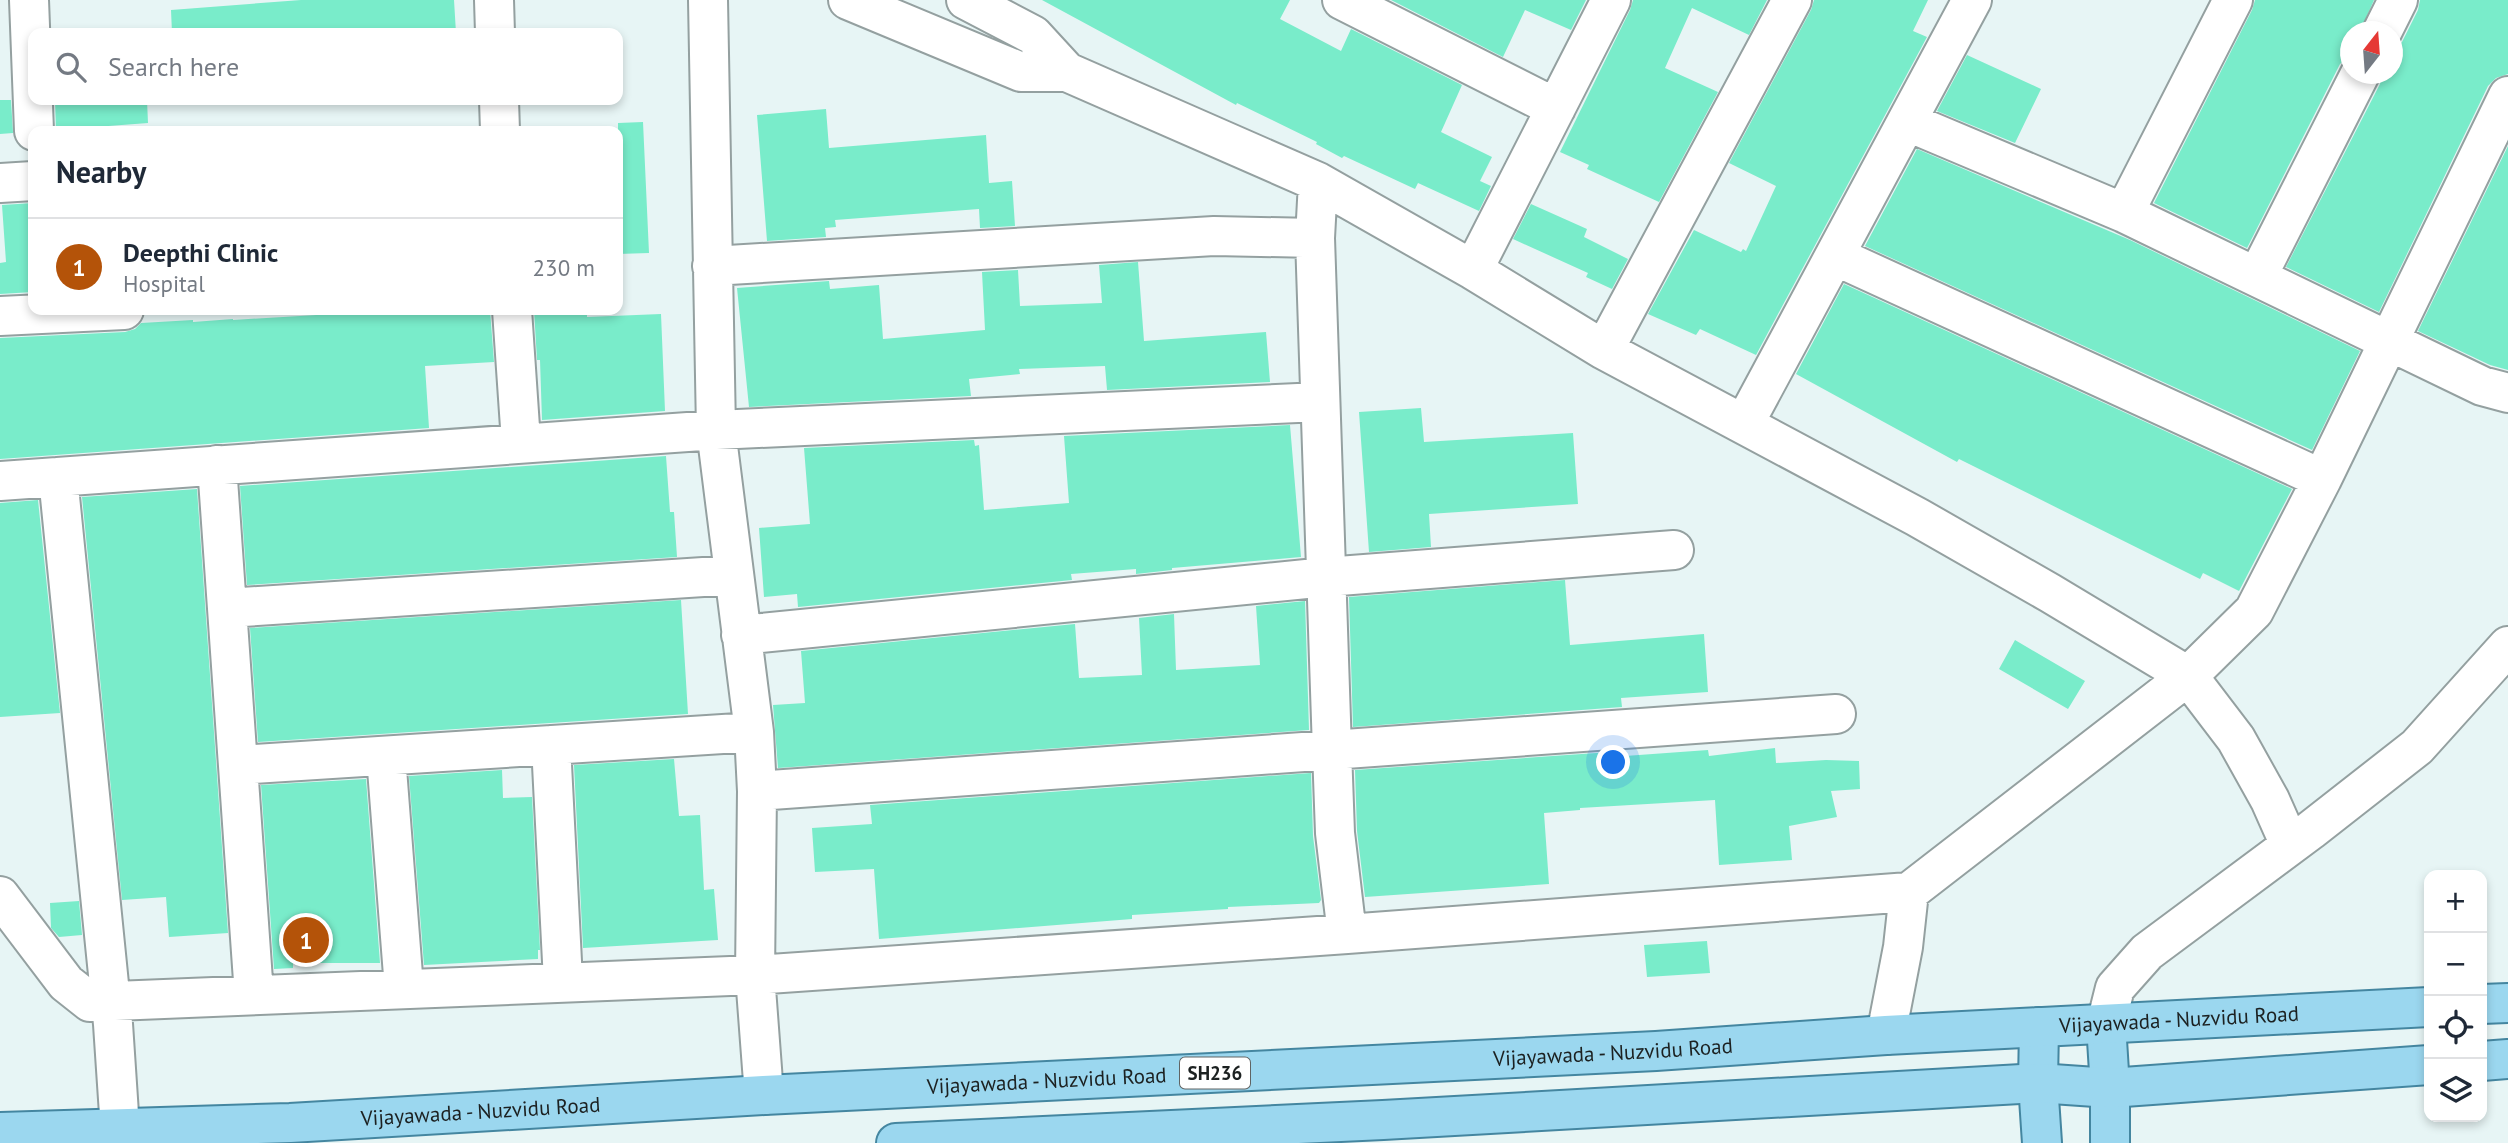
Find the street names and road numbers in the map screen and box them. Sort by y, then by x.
street label: Vijayawada - Nuzvidu Road [2057,1000,2300,1039]
street label: Vijayawada - Nuzvidu Road [1491,1032,1734,1072]
road number: SH236 [1180,1058,1250,1088]
street label: Vijayawada - Nuzvidu Road [925,1061,1167,1100]
street label: Vijayawada - Nuzvidu Road [359,1091,601,1132]

